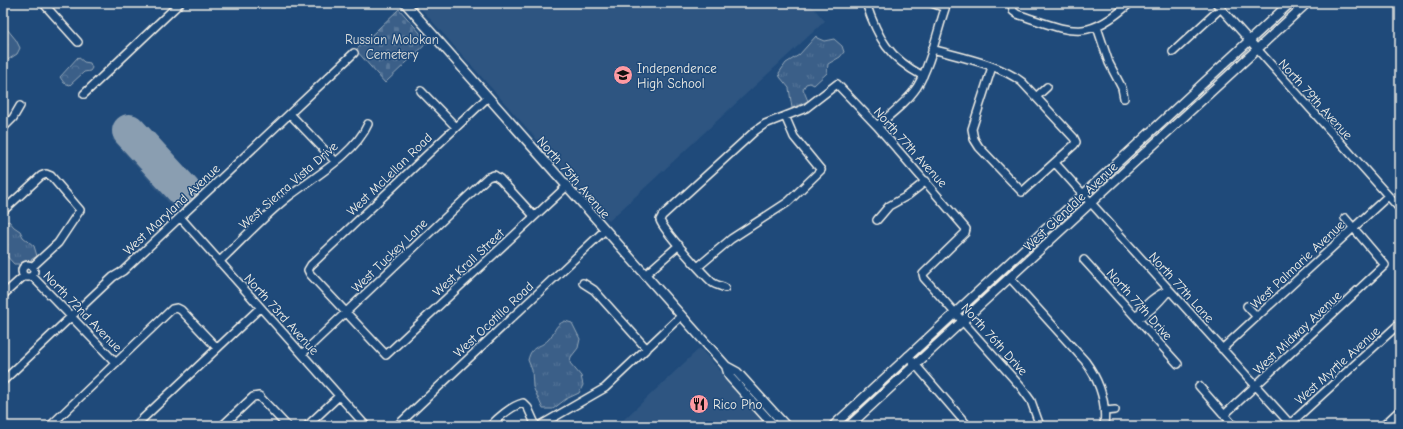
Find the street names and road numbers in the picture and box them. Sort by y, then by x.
street label: North 79th Avenue [1276,56,1356,143]
street label: North 77th Avenue [871,104,951,191]
street label: West McLellan Road [344,130,435,219]
street label: North 75th Avenue [534,133,614,222]
street label: West Sierra Vista Drive [236,138,341,232]
street label: West Glendale Avenue [1020,159,1121,254]
street label: West Maryland Avenue [120,160,223,258]
street label: West Tuckey Lane [348,215,431,295]
street label: West Palmarie Avenue [1247,217,1348,312]
street label: West Krall Street [430,225,508,299]
street label: North 77th Lane [1146,249,1218,326]
street label: North 77th Drive [1104,266,1176,343]
street label: North 72nd Avenue [40,268,125,355]
street label: North 73rd Avenue [241,271,322,358]
street label: West Ocotillo Road [450,279,536,360]
street label: West Midway Avenue [1250,287,1345,377]
street label: North 76th Drive [958,300,1031,379]
street label: West Myrtle Avenue [1292,323,1383,407]

